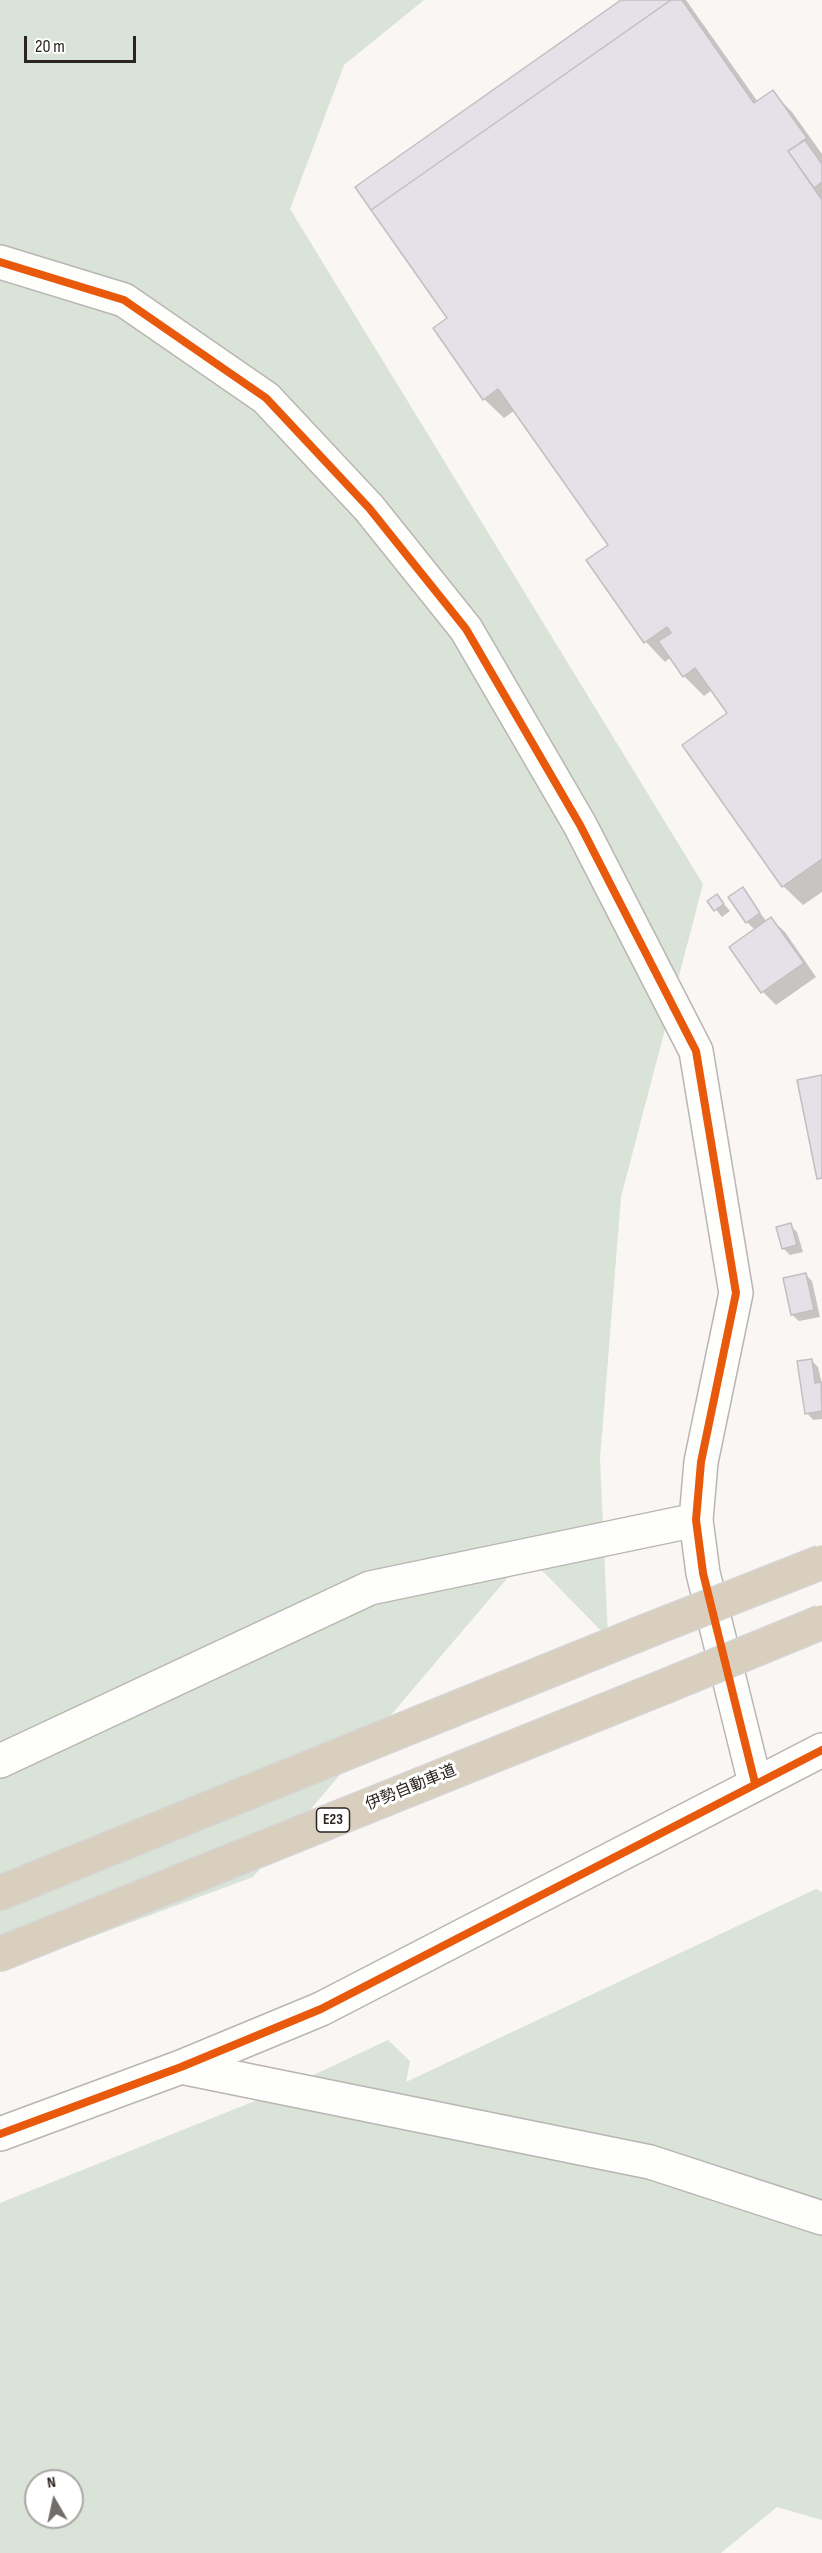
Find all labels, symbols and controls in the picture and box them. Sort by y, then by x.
scale bar [27,24,140,62]
text: 20 m [35,36,65,57]
street label: 伊勢自動車道 [363,1761,459,1815]
road number: E23 [316,1808,350,1832]
north arrow [24,2469,84,2529]
text: N [46,2473,57,2493]

